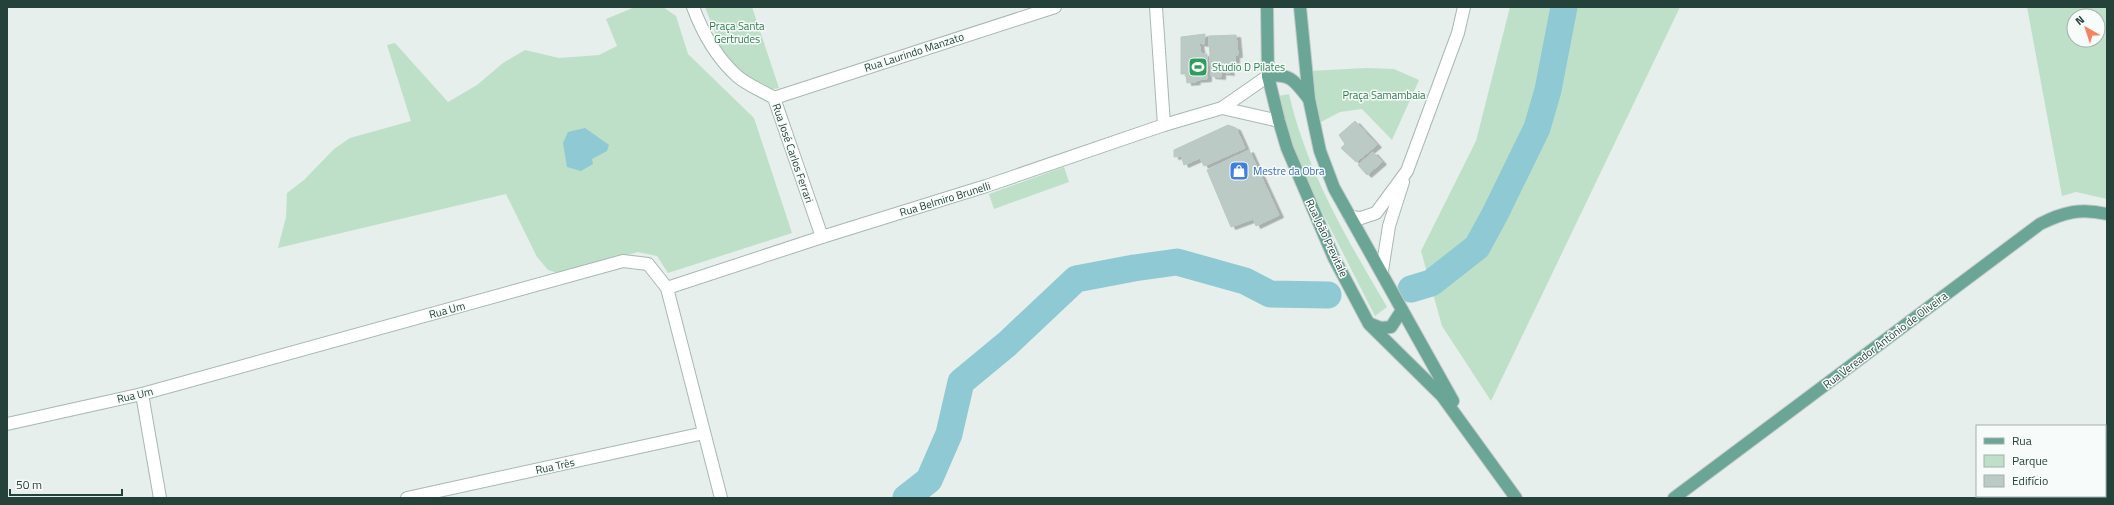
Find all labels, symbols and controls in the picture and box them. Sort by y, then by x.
north arrow [2066,8,2106,48]
text: N [2072,12,2088,29]
park label: Praça Santa Gertrudes [709,18,765,47]
street label: Rua Laurindo Manzato [862,28,966,76]
sports icon: Studio D Pilates [1187,56,1209,78]
place label: Studio D Pilates [1212,59,1285,75]
park label: Praça Samambaia [1342,87,1426,103]
street label: Rua José Carlos Ferrari [768,101,818,205]
shop icon: Mestre da Obra [1228,160,1250,182]
place label: Mestre da Obra [1253,163,1325,179]
street label: Rua Belmiro Brunelli [898,178,992,220]
street label: Rua João Previtale [1302,197,1352,280]
street label: Rua Vereador Antônio de Oliveira [1820,288,1951,392]
street label: Rua Um [427,298,467,322]
street label: Rua Um [115,383,155,407]
legend [1976,425,2106,497]
text: Rua [2012,431,2032,450]
text: Parque [2012,451,2048,470]
street label: Rua Três [534,454,576,478]
scale bar [10,471,122,497]
text: Edifício [2012,471,2048,490]
text: 50 m [16,475,42,494]

